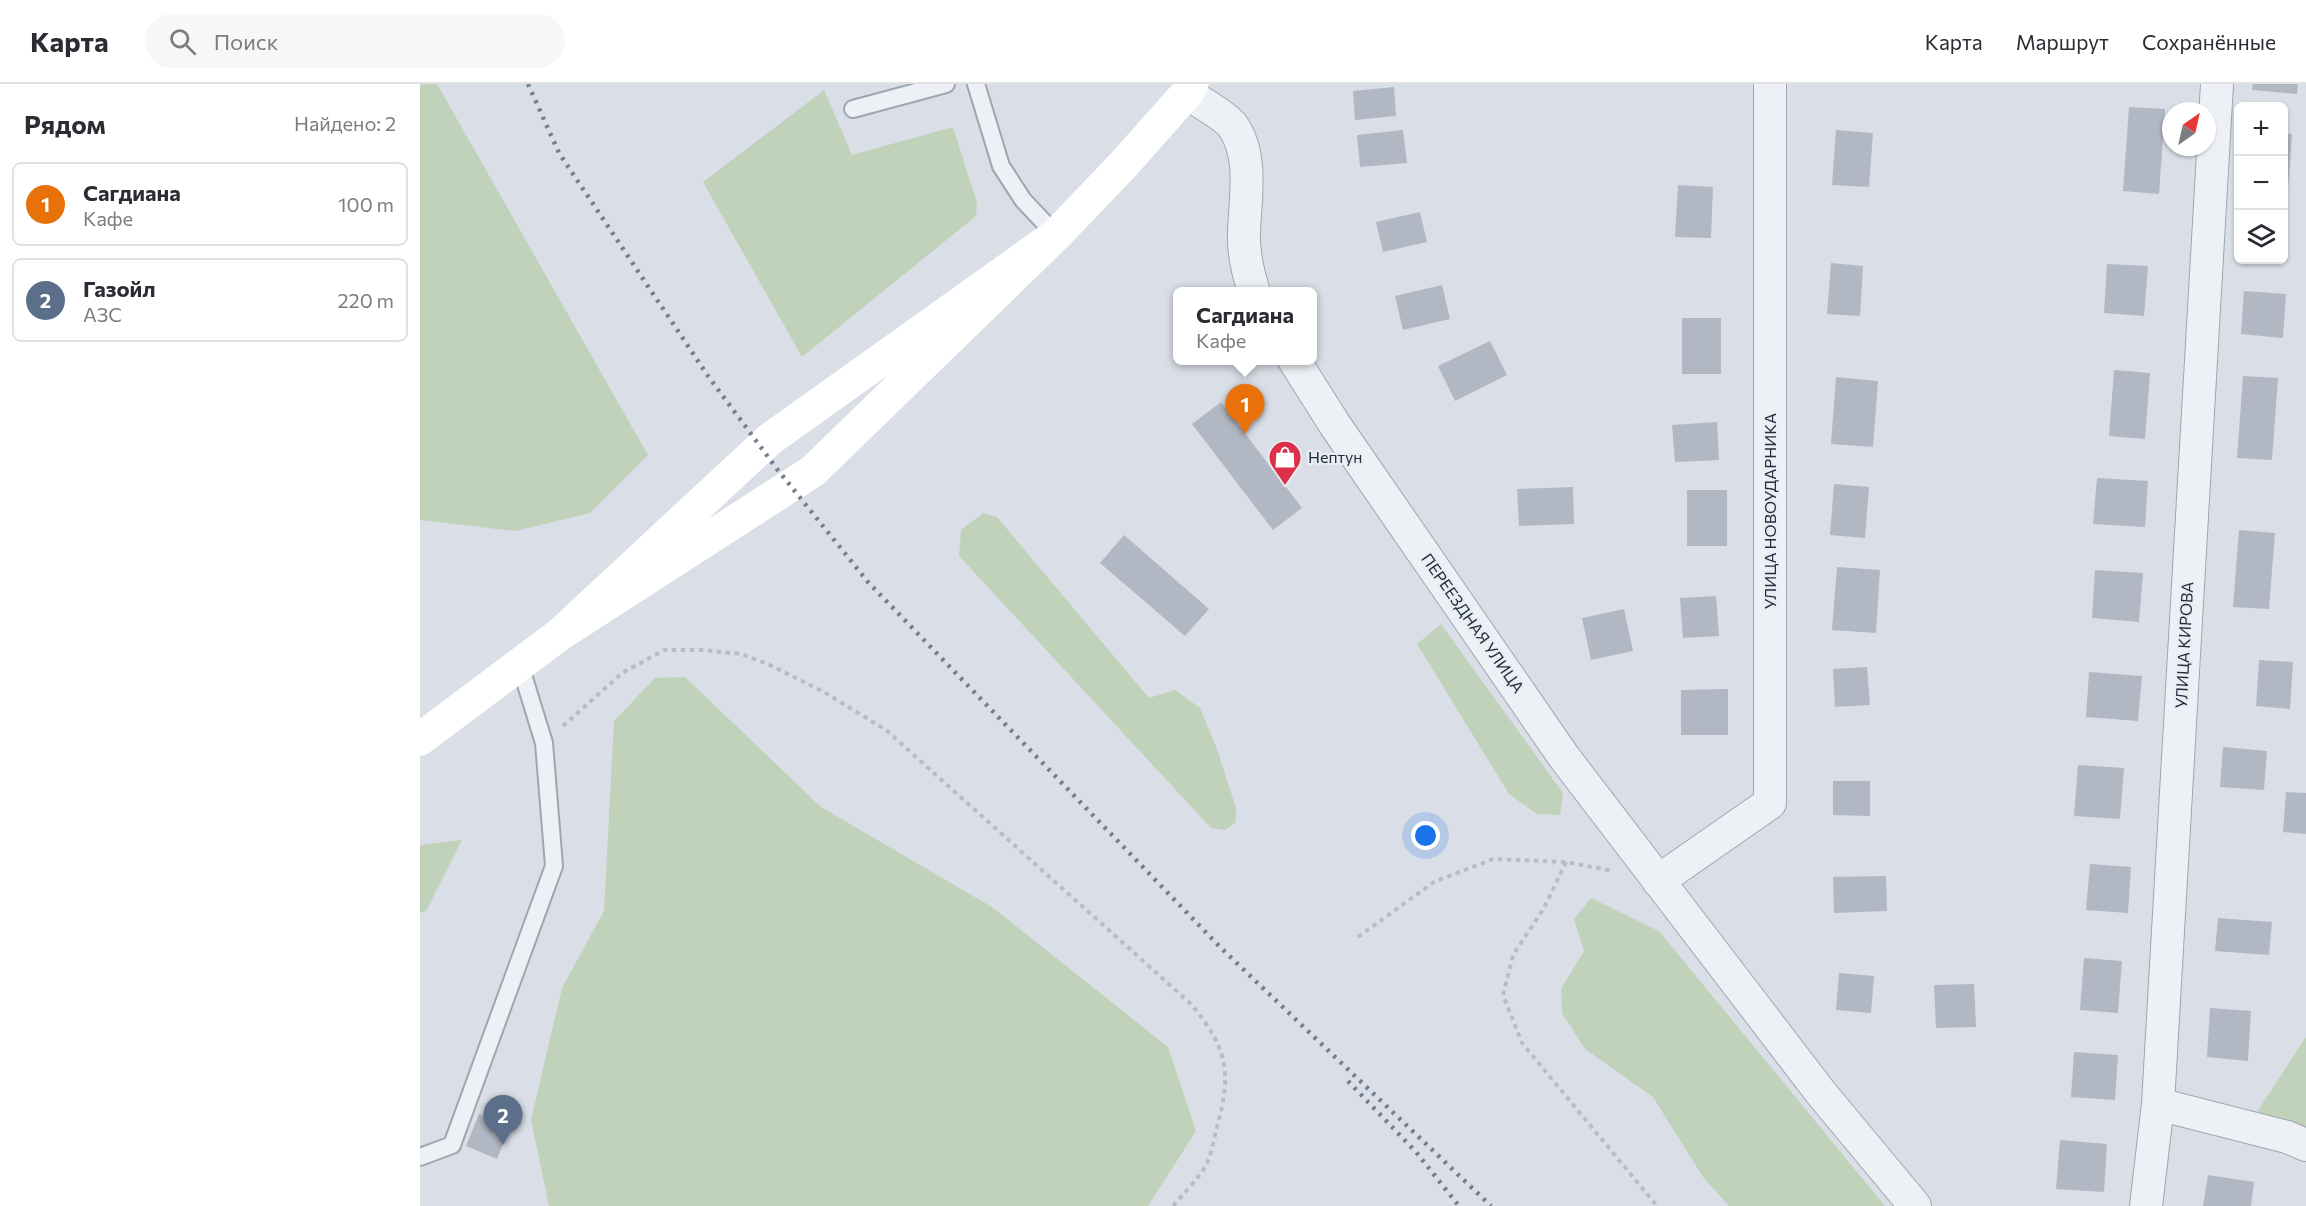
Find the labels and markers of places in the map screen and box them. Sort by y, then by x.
pin: 1 [1226,384,1264,434]
shop icon: Нептун [1267,439,1303,486]
place label: Нептун [1308,447,1362,466]
pin: 2 [484,1096,523,1145]

